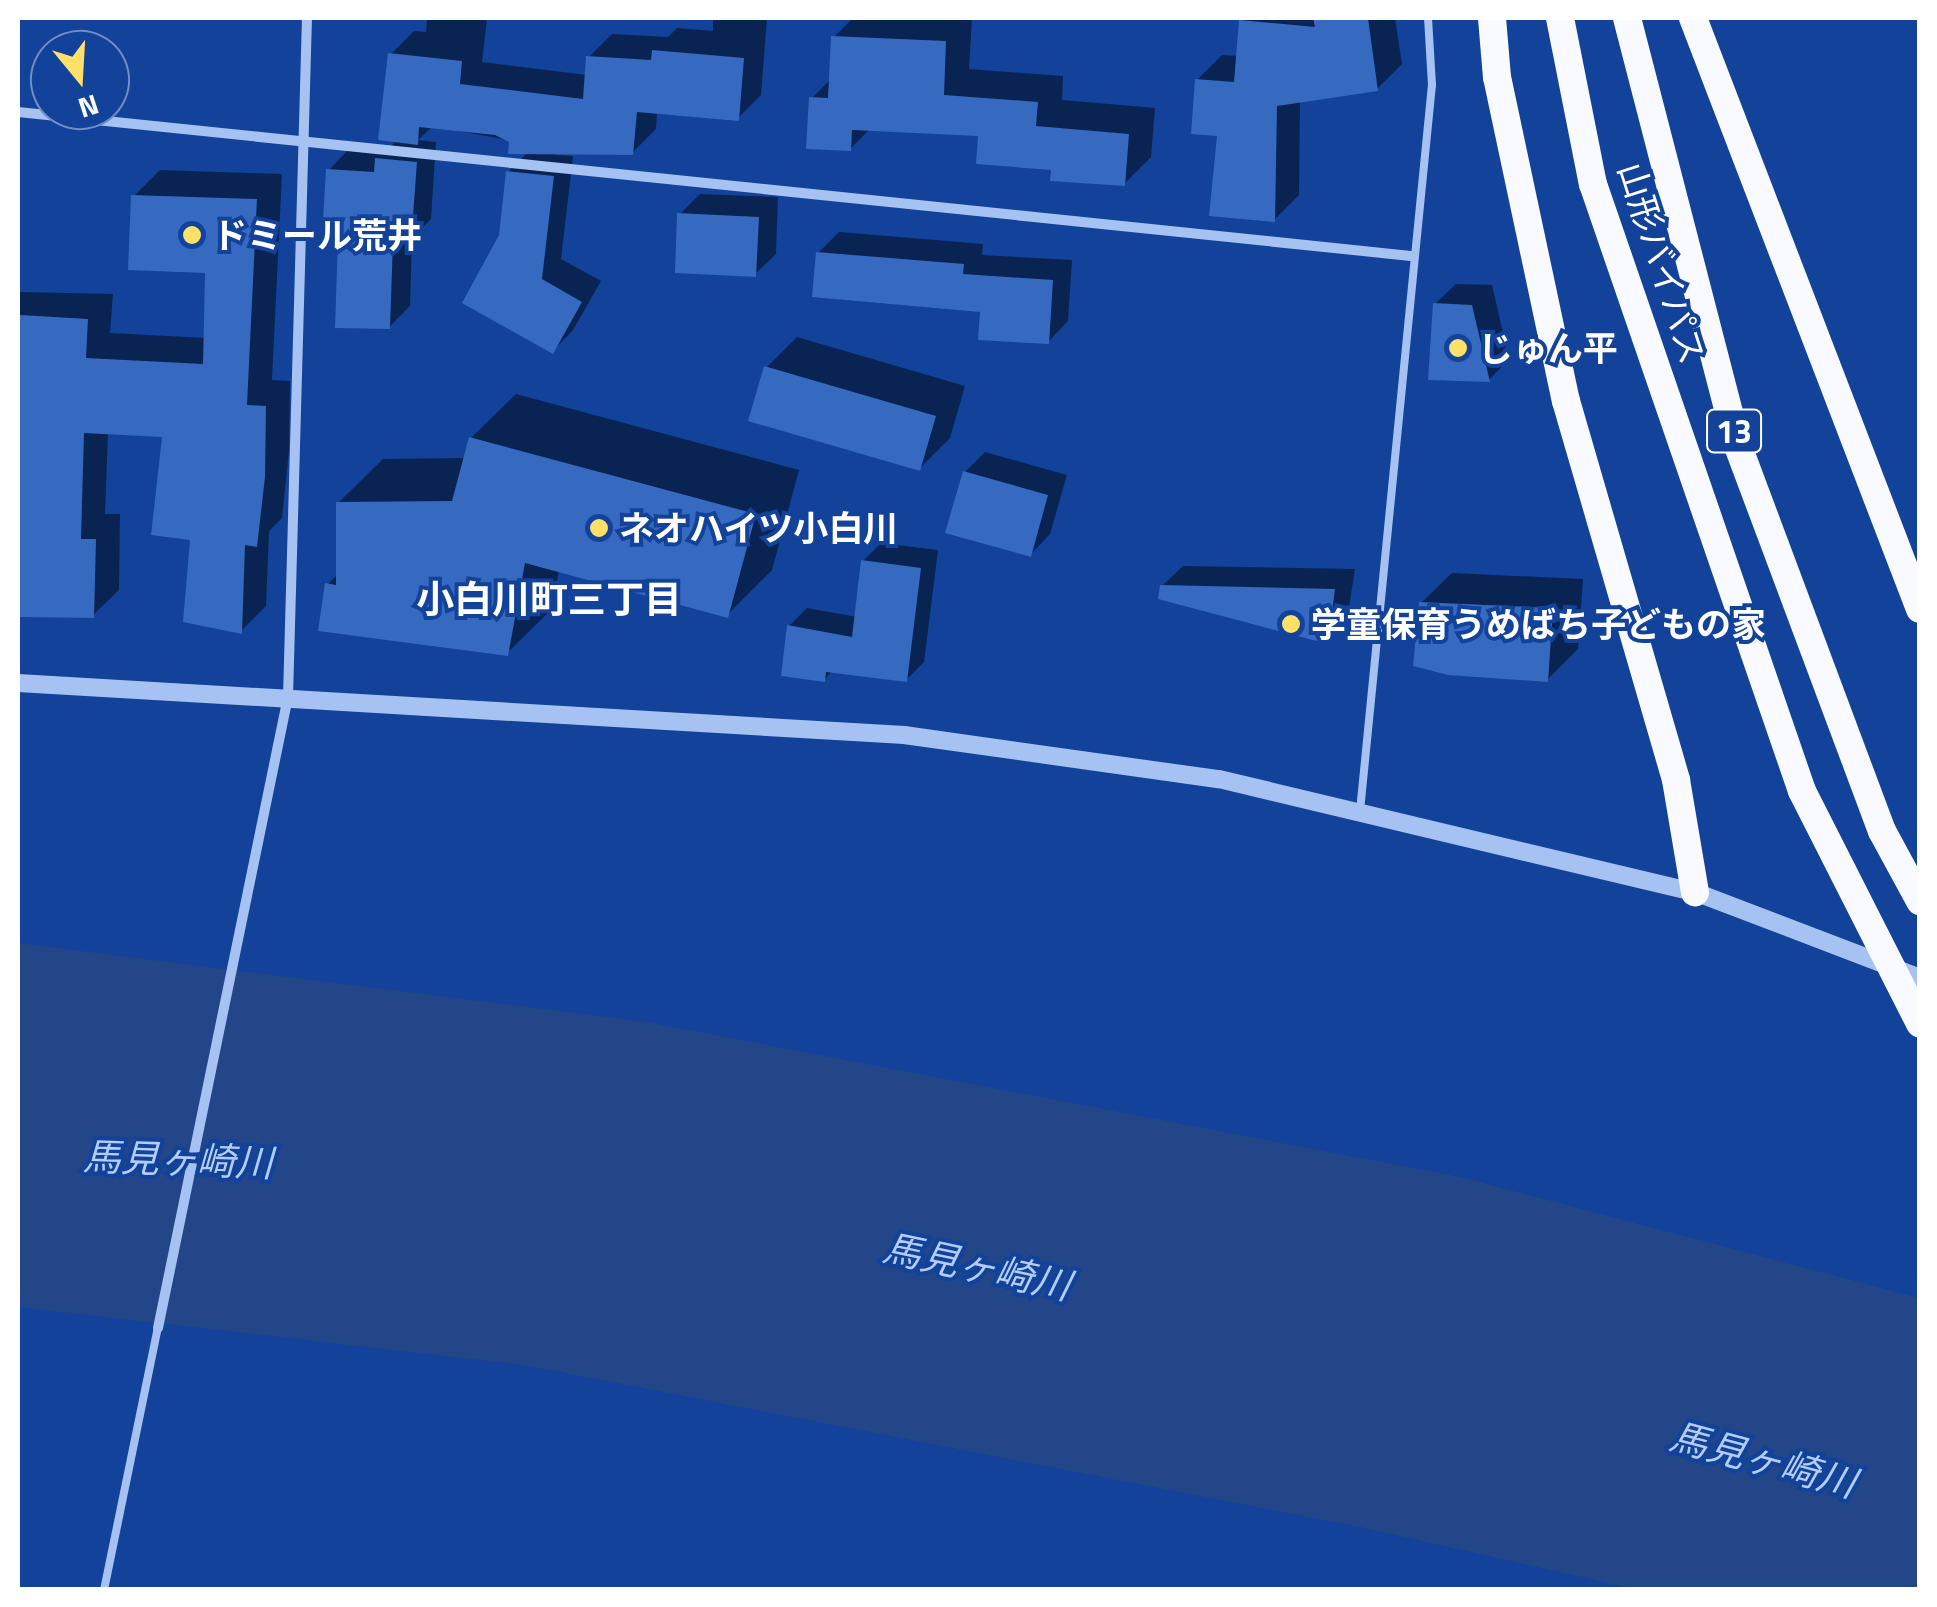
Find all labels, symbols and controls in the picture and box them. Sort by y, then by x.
north arrow [30,30,130,130]
text: N [73,84,105,131]
street label: 山形バイパス [1610,157,1714,369]
place label: ドミール荒井 [212,214,422,256]
marker: ドミール荒井 [181,224,203,246]
place label: じゅん平 [1478,327,1618,369]
marker: じゅん平 [1447,337,1469,359]
road number: 13 [1704,404,1764,458]
place label: ネオハイツ小白川 [619,507,899,549]
marker: ネオハイツ小白川 [588,517,610,539]
district label: 小白川町三丁目 [416,577,682,623]
place label: 学童保育うめばち子どもの家 [1311,603,1766,645]
marker: 学童保育うめばち子どもの家 [1280,613,1302,635]
water label: 馬見ヶ崎川 [82,1134,274,1186]
water label: 馬見ヶ崎川 [879,1225,1075,1309]
water label: 馬見ヶ崎川 [1665,1413,1861,1507]

